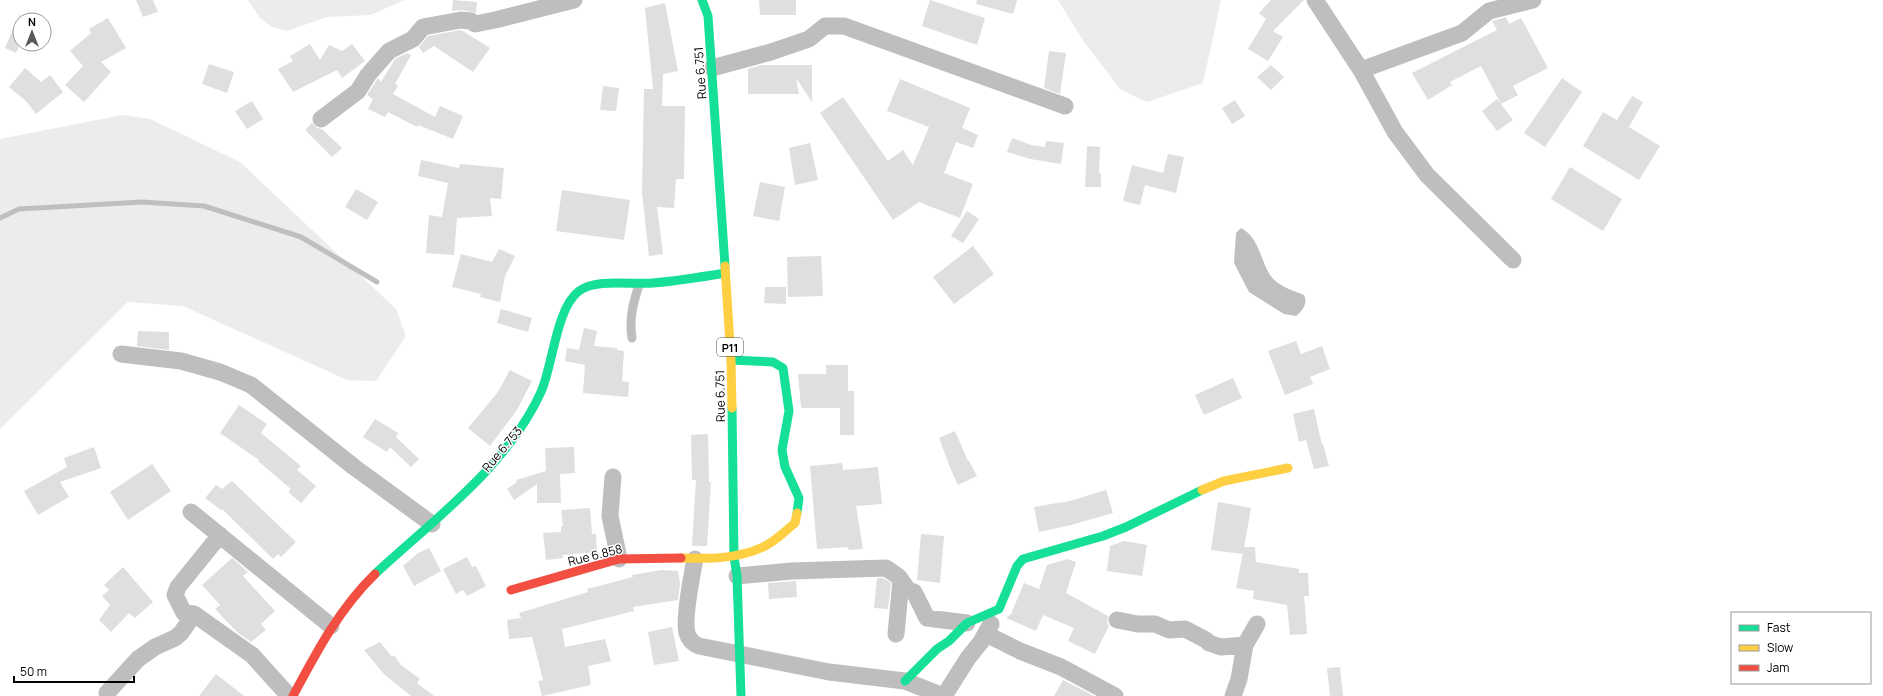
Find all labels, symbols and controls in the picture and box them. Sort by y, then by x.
north arrow [12,12,52,52]
text: N [28,14,36,29]
street label: Rue 6.751 [690,46,710,100]
road number: P11 [717,338,743,356]
street label: Rue 6.751 [711,370,729,422]
street label: Rue 6.753 [478,423,526,475]
street label: Rue 6.858 [566,540,624,570]
legend [1731,612,1871,684]
text: Fast [1767,619,1791,636]
text: Slow [1767,639,1793,656]
scale bar [14,658,134,684]
text: Jam [1767,659,1789,676]
text: 50 m [20,663,47,680]

